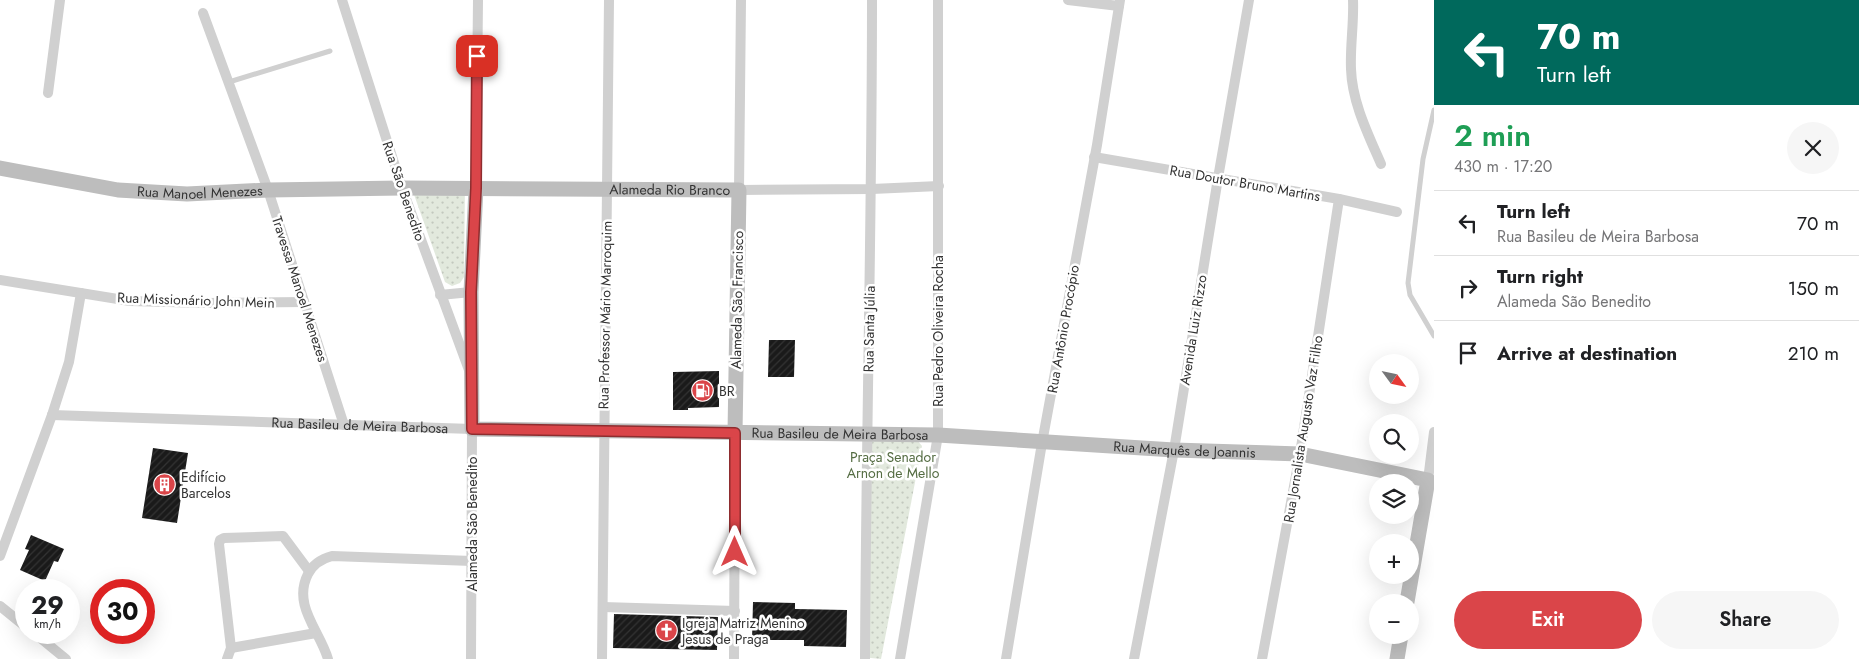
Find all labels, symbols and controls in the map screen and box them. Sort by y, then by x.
text: 70 m [1537,12,1620,62]
icon: left [1454,20,1519,85]
pin [456,35,498,77]
icon: arrive [463,42,491,70]
text: Turn left [1537,58,1611,90]
text: 2 min [1454,114,1531,157]
button: close [1787,122,1839,174]
street label: Rua São Benedito [378,138,431,244]
text: 430 m · 17:20 [1454,155,1552,178]
street label: Rua Doutor Bruno Martins [1168,160,1322,206]
street label: Alameda Rio Branco [609,179,730,200]
street label: Rua Manoel Menezes [136,180,264,204]
text: Turn left [1497,198,1570,225]
icon: left [1454,209,1482,237]
text: 70 m [1797,210,1839,237]
street label: Travessa Manoel Menezes [267,214,333,365]
street label: Rua Professor Mário Marroquim [593,221,617,409]
text: Rua Basileu de Meira Barbosa [1497,225,1699,248]
street label: Alameda São Francisco [726,230,748,369]
street label: Rua Pedro Oliveira Rocha [928,255,948,407]
street label: Rua Antônio Procópio [1042,263,1084,395]
text: Turn right [1497,263,1583,290]
street label: Avenida Luiz Rizzo [1174,273,1212,387]
icon: right [1454,274,1482,302]
text: 150 m [1788,275,1839,302]
street label: Rua Santa Júlia [858,286,880,372]
street label: Rua Missionário John Mein [117,287,275,313]
text: Alameda São Benedito [1497,290,1651,313]
street label: Rua Jornalista Augusto Vaz Filho [1278,334,1328,524]
icon: arrive [1454,339,1482,367]
text: Arrive at destination [1497,340,1677,367]
text: 210 m [1788,340,1839,367]
north arrow [1369,354,1419,404]
map controls [1369,354,1419,644]
fuel station icon: BR [691,379,715,403]
place label: BR [719,381,735,401]
street label: Rua Basileu de Meira Barbosa [271,412,448,438]
button: search [1369,414,1419,464]
street label: Rua Basileu de Meira Barbosa [751,423,928,445]
street label: Rua Marquês de Joannis [1113,436,1256,463]
park label: Praça Senador Arnon de Mello [847,447,940,483]
street label: Alameda São Benedito [462,456,482,591]
place label: Edifício Barcelos [181,467,231,503]
building icon: Edifício Barcelos [153,473,177,497]
button: layers [1369,474,1419,524]
position arrow [708,525,760,577]
button: + [1369,534,1419,584]
speed limit sign: 30 [90,579,155,644]
text: 29 [31,587,64,623]
button: Exit [1454,591,1642,649]
button: Share [1652,591,1839,649]
button: − [1369,594,1419,644]
place label: Igreja Matriz Menino Jesus de Praga [680,613,805,649]
text: km/h [34,615,61,633]
church icon: Igreja Matriz Menino Jesus de Praga [654,619,678,643]

